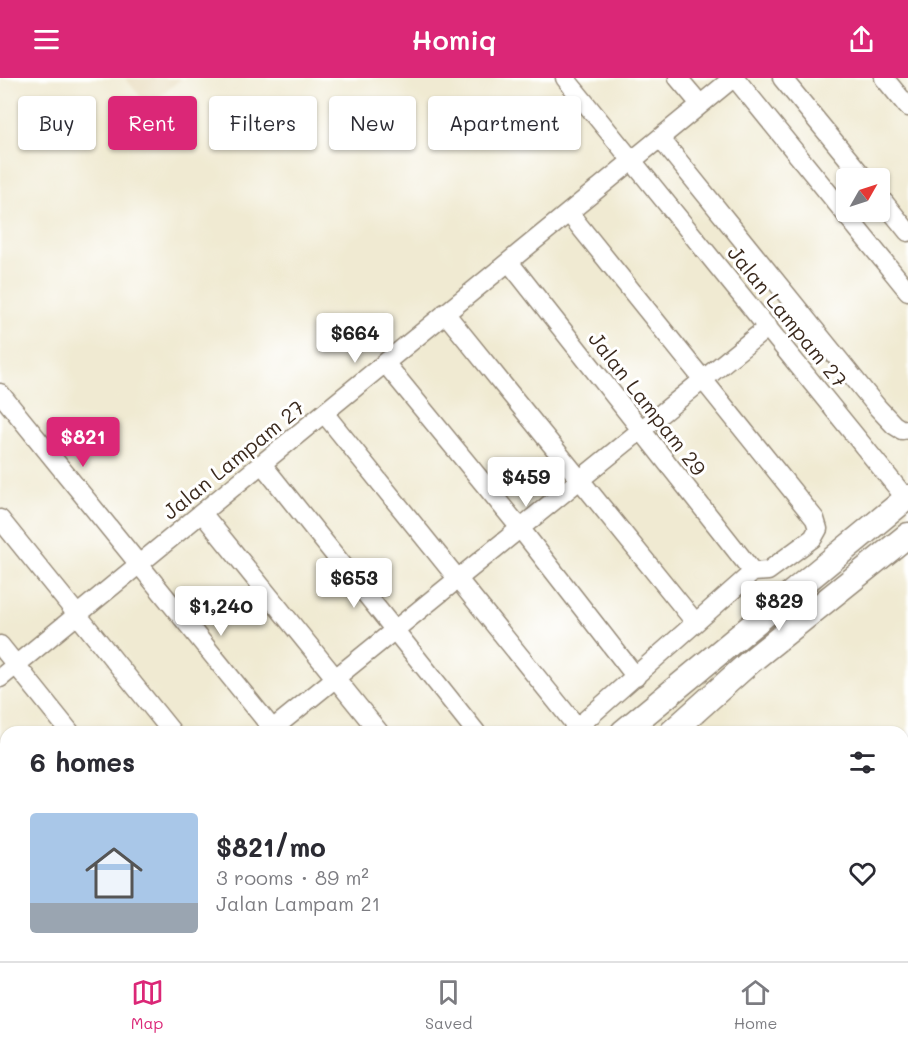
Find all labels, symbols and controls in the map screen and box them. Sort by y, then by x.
text: Homiq [412,22,496,57]
icon: menu [30,23,63,56]
icon: share [845,23,878,56]
chip: Buy [18,96,96,150]
chip: Rent [108,96,197,150]
chip: Filters [209,96,317,150]
chip: New [329,96,416,150]
chip: Apartment [428,96,581,150]
north arrow [836,168,890,222]
map controls [836,168,890,222]
street label: Jalan Lampam 27 [722,239,854,393]
pin: $664 [319,313,391,364]
text: $664 [330,319,380,345]
street label: Jalan Lampam 29 [583,325,713,481]
street label: Jalan Lampam 27 [156,393,310,525]
pin: $821 [47,417,119,468]
text: $821 [61,423,105,449]
pin: $459 [490,457,562,508]
text: $459 [502,463,550,489]
pin: $653 [318,558,390,609]
text: $653 [330,564,378,590]
pin: $829 [743,581,815,632]
pin: $1,240 [172,586,270,637]
text: $829 [755,587,803,613]
text: $1,240 [189,592,253,618]
text: 6 homes [30,745,135,779]
icon: filters [846,746,879,779]
text: $821/mo [216,830,326,864]
icon: home [78,837,150,909]
icon: heart [846,857,879,890]
text: 3 rooms · 89 m² [216,864,369,890]
text: Jalan Lampam 21 [216,890,381,916]
tab: Map [131,976,164,1033]
tab: Saved [425,976,472,1033]
tab: Home [734,976,777,1033]

